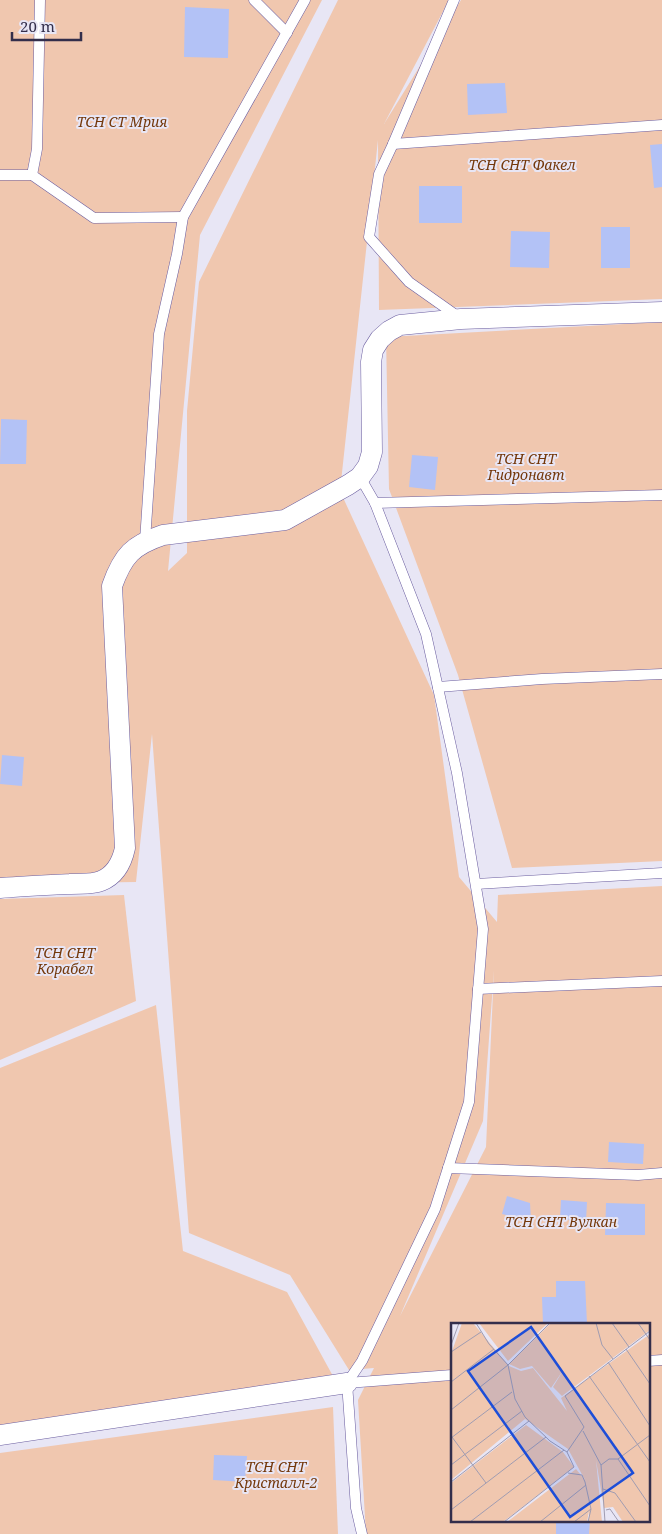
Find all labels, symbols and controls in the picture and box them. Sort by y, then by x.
scale bar [12,10,81,42]
text: 20 m [20,16,55,36]
park label: ТСН СТ Мрия [77,112,167,131]
park label: ТСН СНТ Факел [469,155,575,174]
park label: ТСН СНТ Гидронавт [487,449,565,484]
park label: ТСН СНТ Корабел [35,943,96,978]
park label: ТСН СНТ Вулкан [505,1212,618,1231]
inset map [451,1323,650,1522]
park label: ТСН СНТ Кристалл-2 [233,1457,318,1492]

